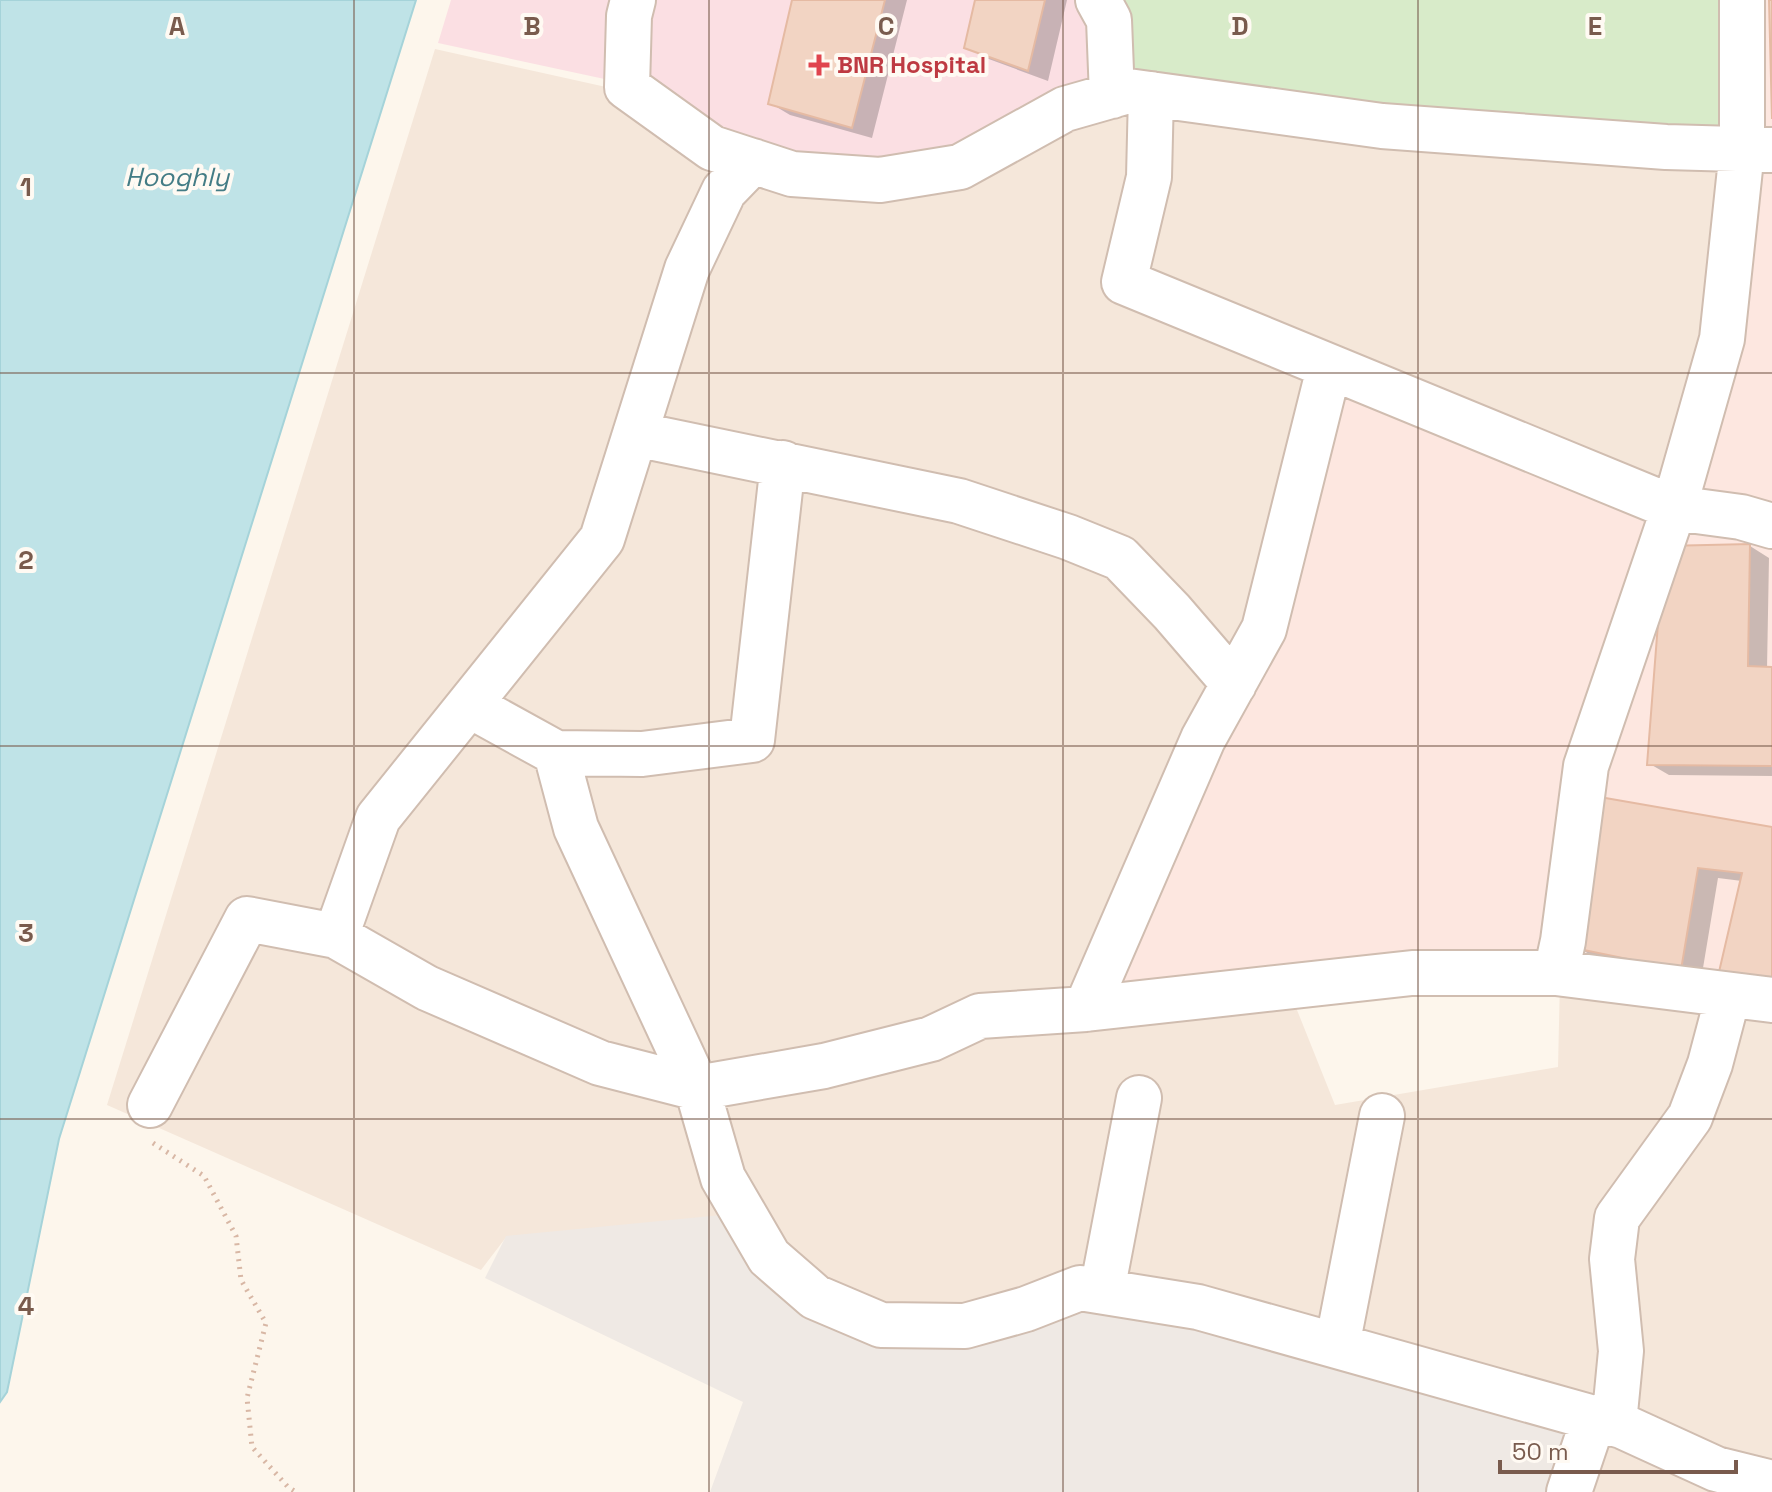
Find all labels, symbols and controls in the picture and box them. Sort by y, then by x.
text: A [169,9,186,43]
text: B [523,9,541,43]
text: C [878,9,894,43]
text: D [1231,9,1249,43]
text: E [1588,9,1602,43]
place label: BNR Hospital [837,49,986,80]
marker: BNR Hospital [808,54,830,76]
water label: Hooghly [125,160,230,194]
text: 1 [20,170,32,204]
text: 2 [18,543,34,577]
text: 3 [18,916,34,950]
text: 4 [18,1289,34,1323]
scale bar [1500,1424,1736,1474]
text: 50 m [1512,1436,1569,1467]

